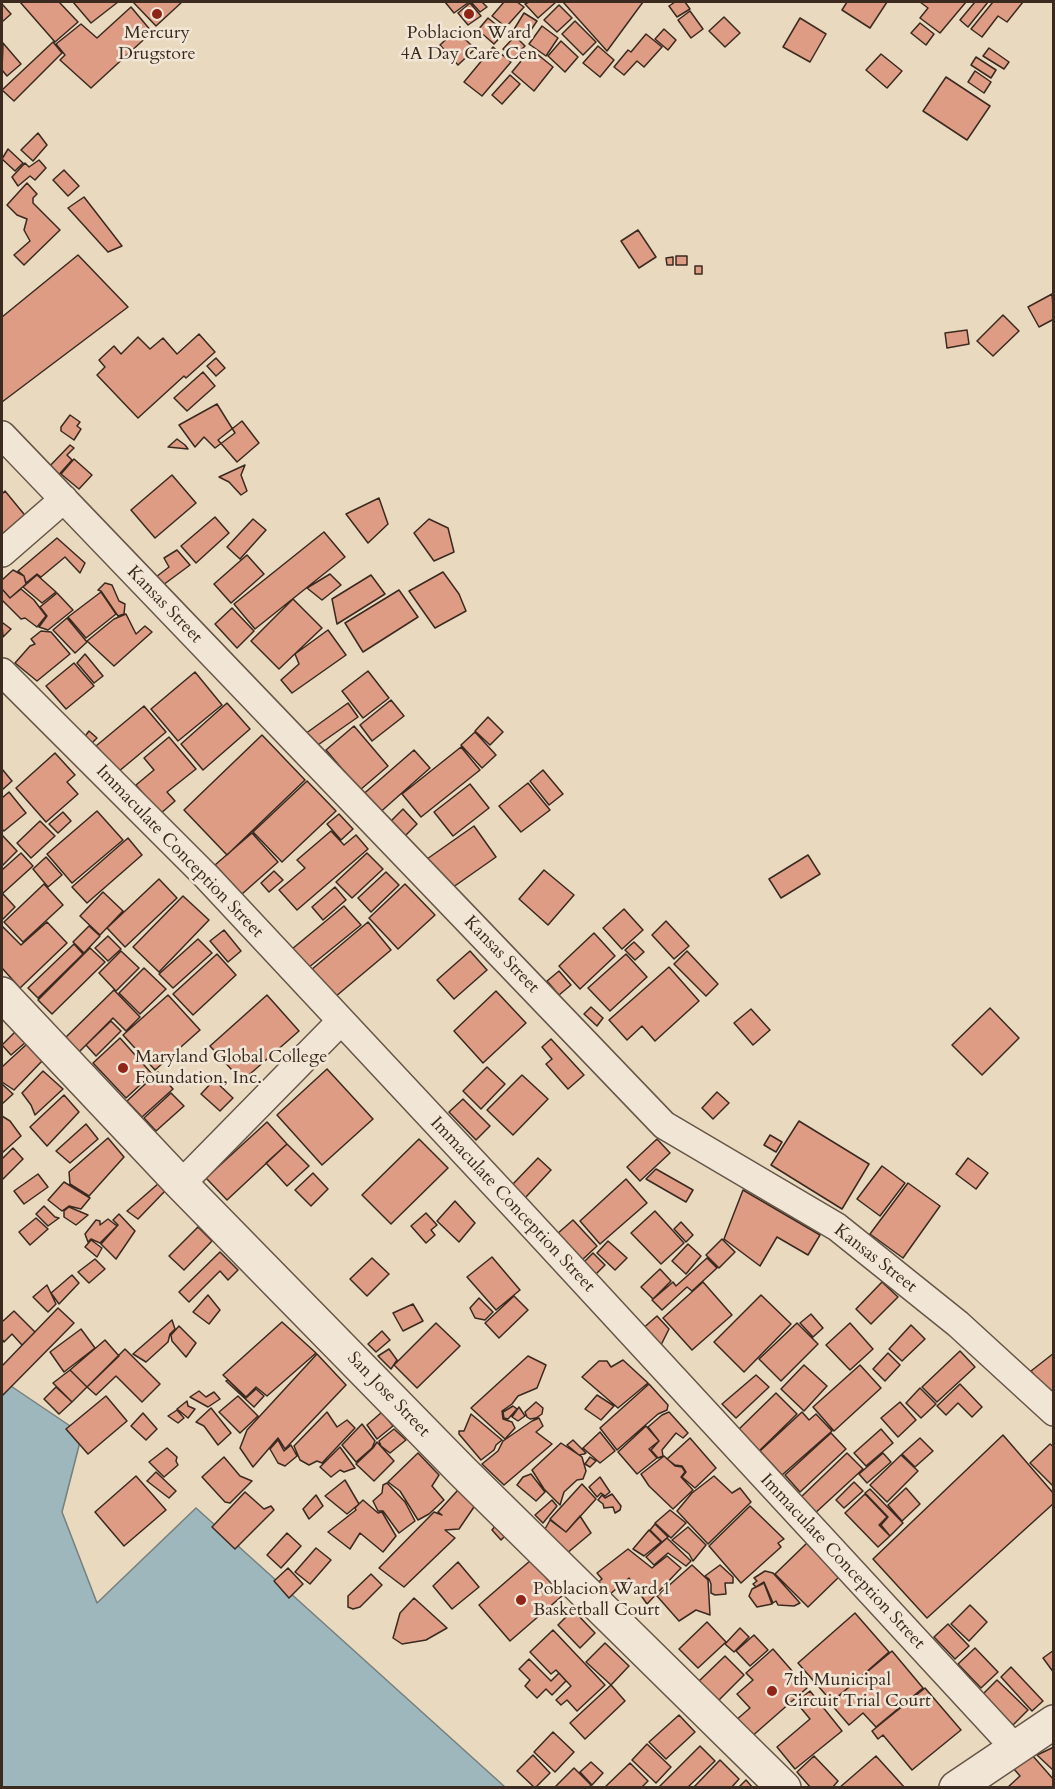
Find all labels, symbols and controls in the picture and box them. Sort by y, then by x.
marker: Mercury Drugstore [150,7,164,21]
marker: Poblacion Ward 4A Day Care Cen [462,7,476,21]
place label: Mercury Drugstore [118,23,196,66]
place label: Poblacion Ward 4A Day Care Cen [401,23,537,66]
street label: Kansas Street [122,562,206,648]
street label: Immaculate Conception Street [91,761,267,943]
street label: Kansas Street [459,912,543,998]
place label: Maryland Global College Foundation, Inc. [135,1047,327,1090]
marker: Maryland Global College Foundation, Inc. [116,1061,130,1075]
street label: Immaculate Conception Street [425,1113,599,1297]
street label: Kansas Street [829,1220,921,1298]
street label: San Jose Street [342,1348,434,1442]
street label: Immaculate Conception Street [755,1470,929,1654]
place label: Poblacion Ward 1 Basketball Court [533,1579,671,1622]
marker: Poblacion Ward 1 Basketball Court [514,1593,528,1607]
place label: 7th Municipal Circuit Trial Court [784,1670,931,1712]
marker: 7th Municipal Circuit Trial Court [765,1684,779,1698]

